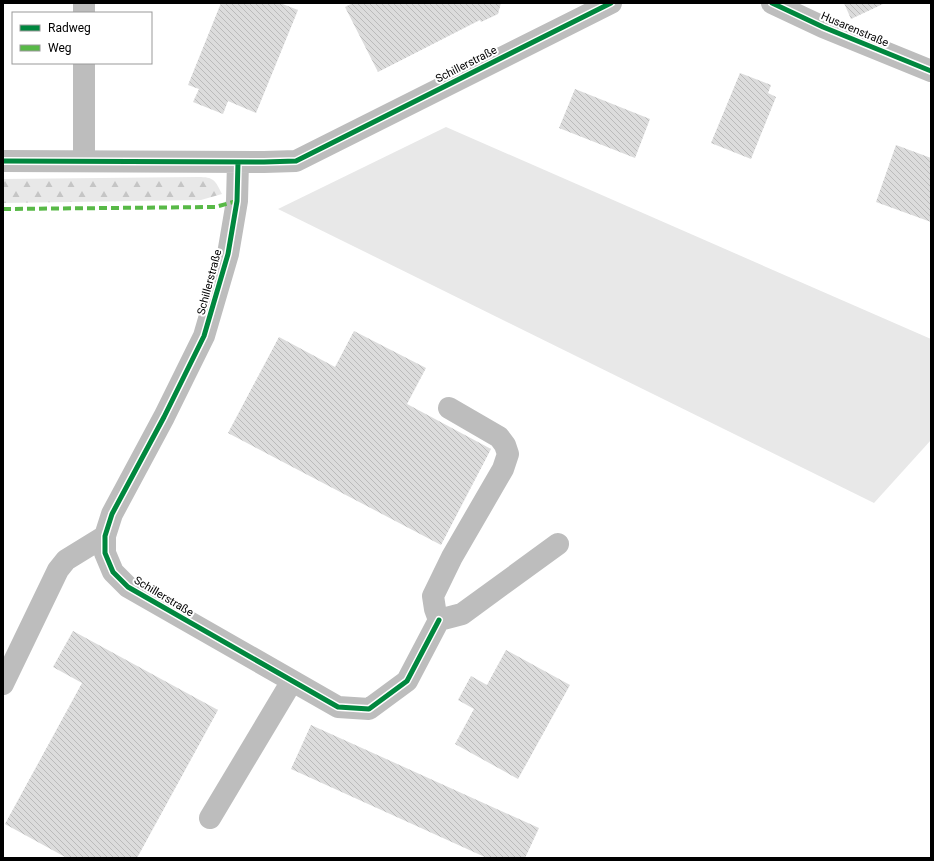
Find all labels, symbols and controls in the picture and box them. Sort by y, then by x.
street label: Husarenstraße [819,9,891,50]
legend [12,12,152,64]
text: Radweg [48,21,91,35]
text: Weg [48,41,72,55]
street label: Schillerstraße [433,43,499,85]
street label: Schillerstraße [195,248,224,316]
street label: Schillerstraße [132,574,196,619]

